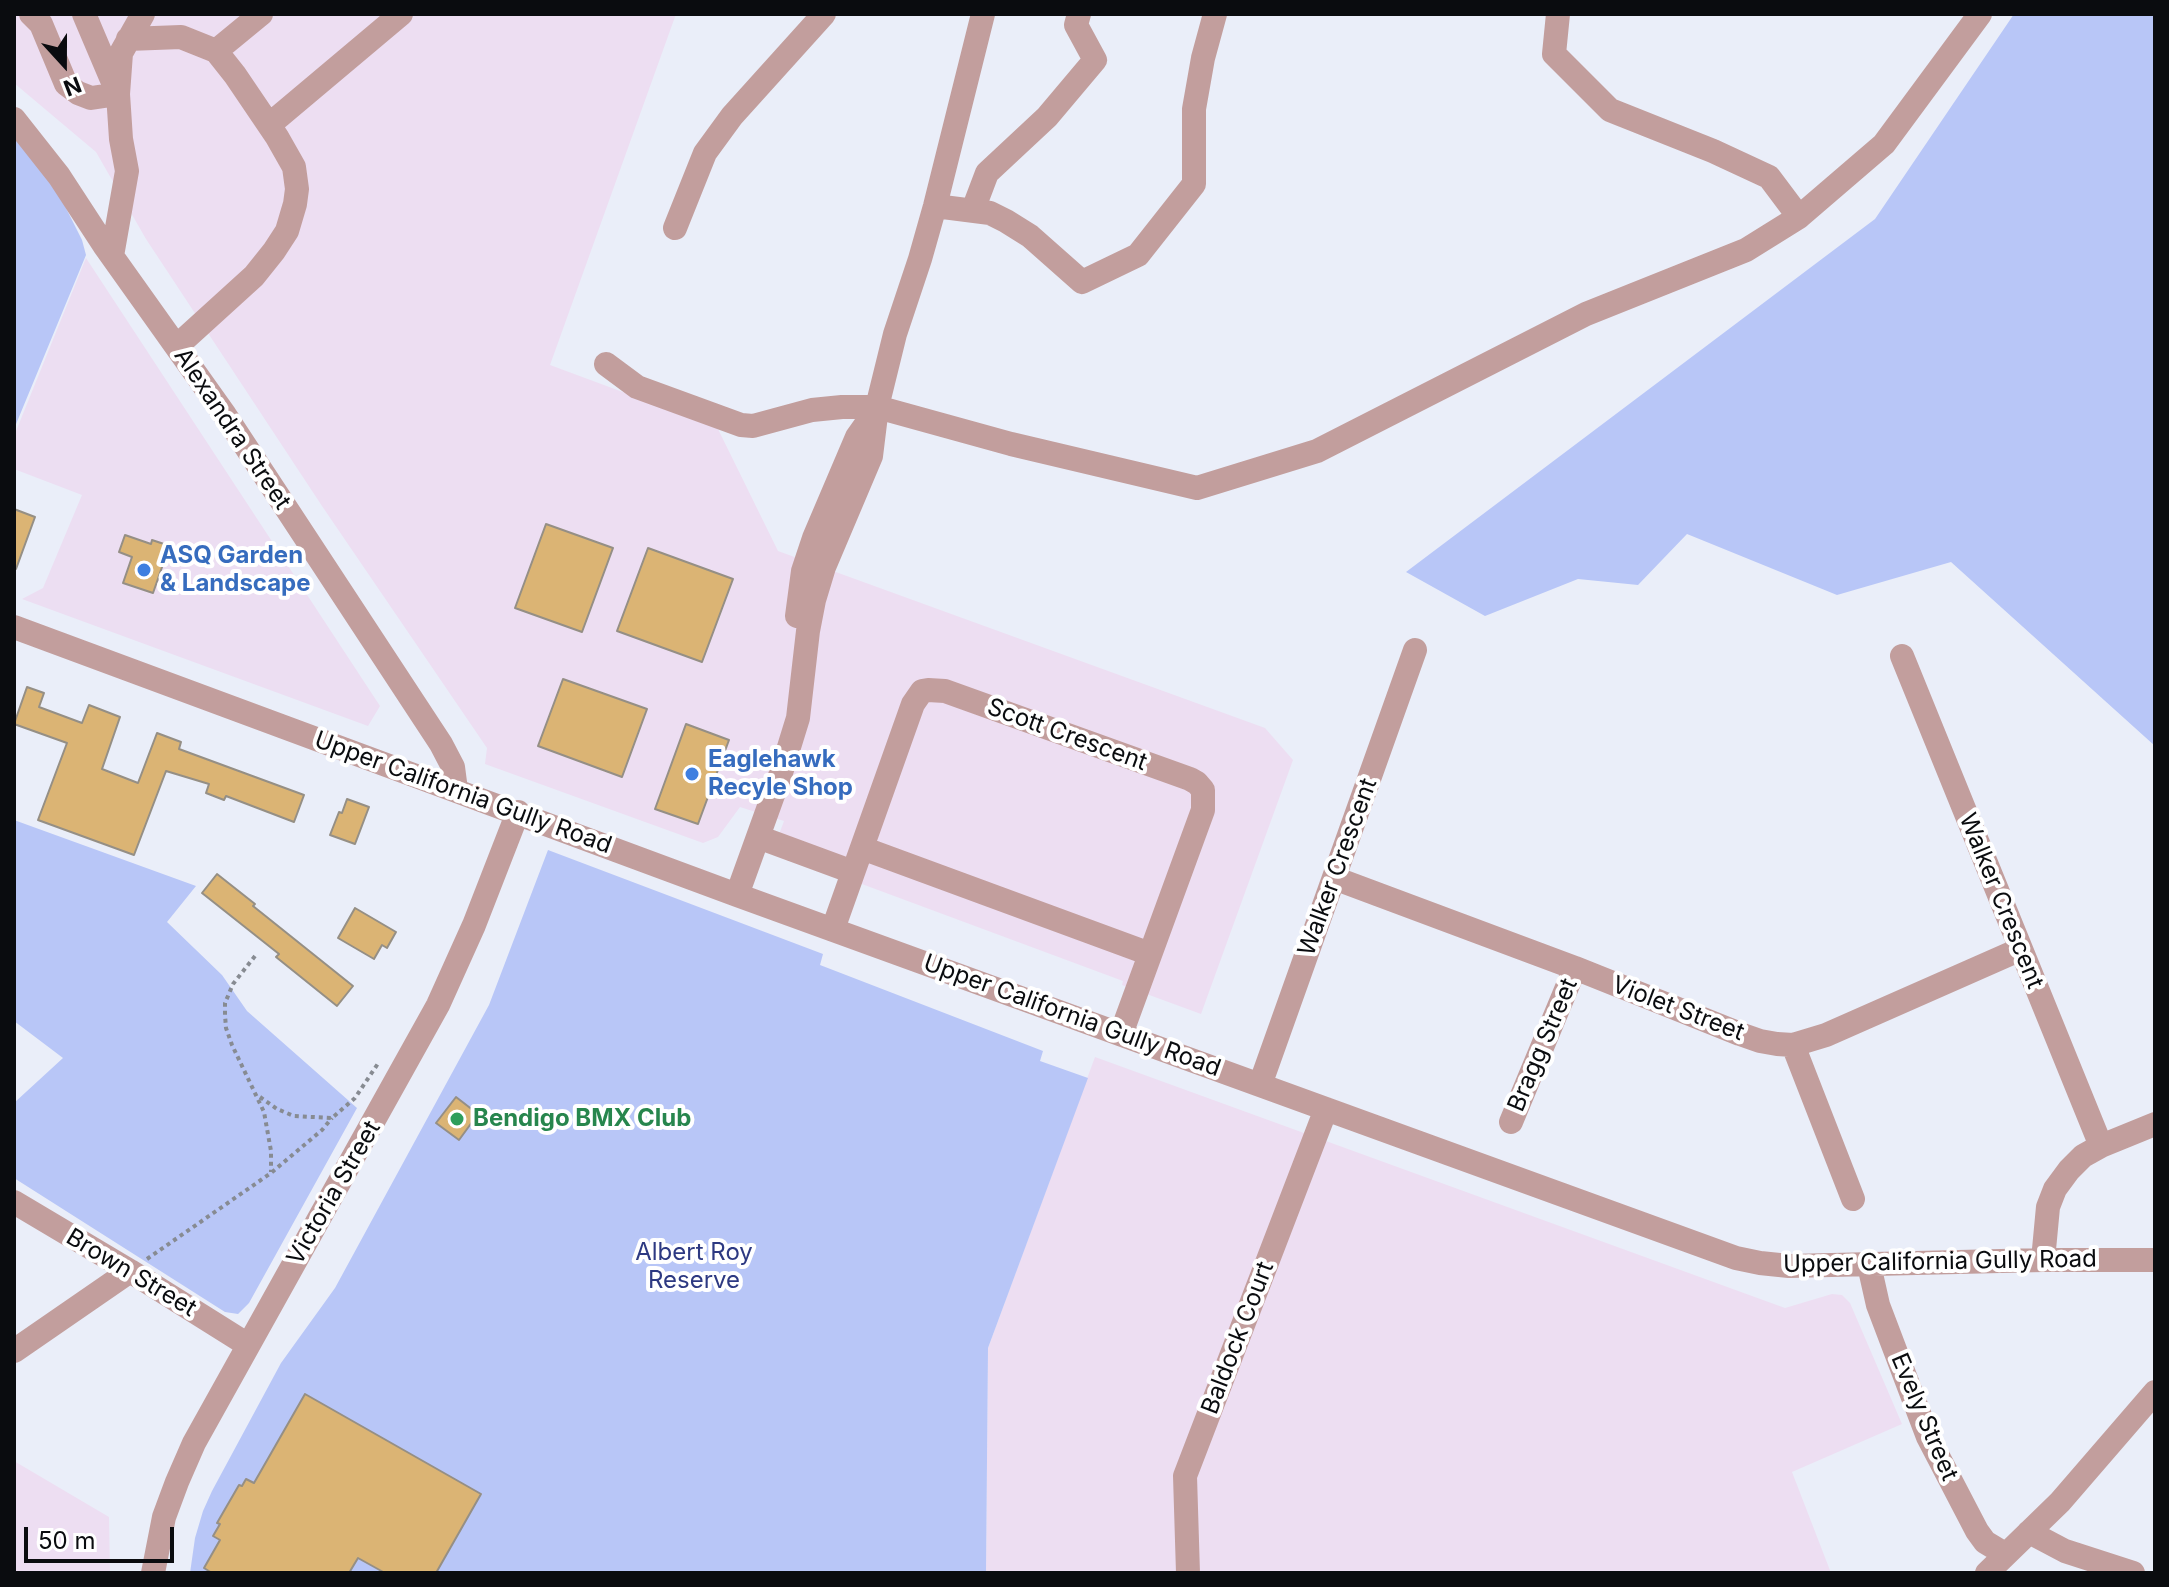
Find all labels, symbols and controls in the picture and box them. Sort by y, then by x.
north arrow [24,24,104,104]
text: N [60,71,85,102]
street label: Alexandra Street [167,343,297,515]
place label: ASQ Garden & Landscape [160,542,311,598]
marker: ASQ Garden & Landscape [135,561,153,579]
street label: Scott Crescent [983,693,1151,777]
street label: Upper California Gully Road [311,726,615,860]
place label: Eaglehawk Recyle Shop [708,746,853,802]
marker: Eaglehawk Recyle Shop [683,765,701,783]
street label: Walker Crescent [1293,774,1383,960]
street label: Walker Crescent [1953,809,2049,993]
street label: Upper California Gully Road [920,949,1224,1083]
street label: Violet Street [1608,971,1748,1047]
street label: Bragg Street [1502,974,1584,1116]
place label: Bendigo BMX Club [473,1105,691,1133]
marker: Bendigo BMX Club [448,1110,466,1128]
street label: Victoria Street [281,1116,387,1270]
street label: Brown Street [61,1223,201,1323]
park label: Albert Roy Reserve [635,1239,753,1295]
street label: Upper California Gully Road [1783,1245,2097,1279]
street label: Baldock Court [1196,1258,1280,1418]
street label: Evely Street [1884,1349,1964,1485]
scale bar [28,1511,178,1561]
text: 50 m [38,1526,96,1555]

